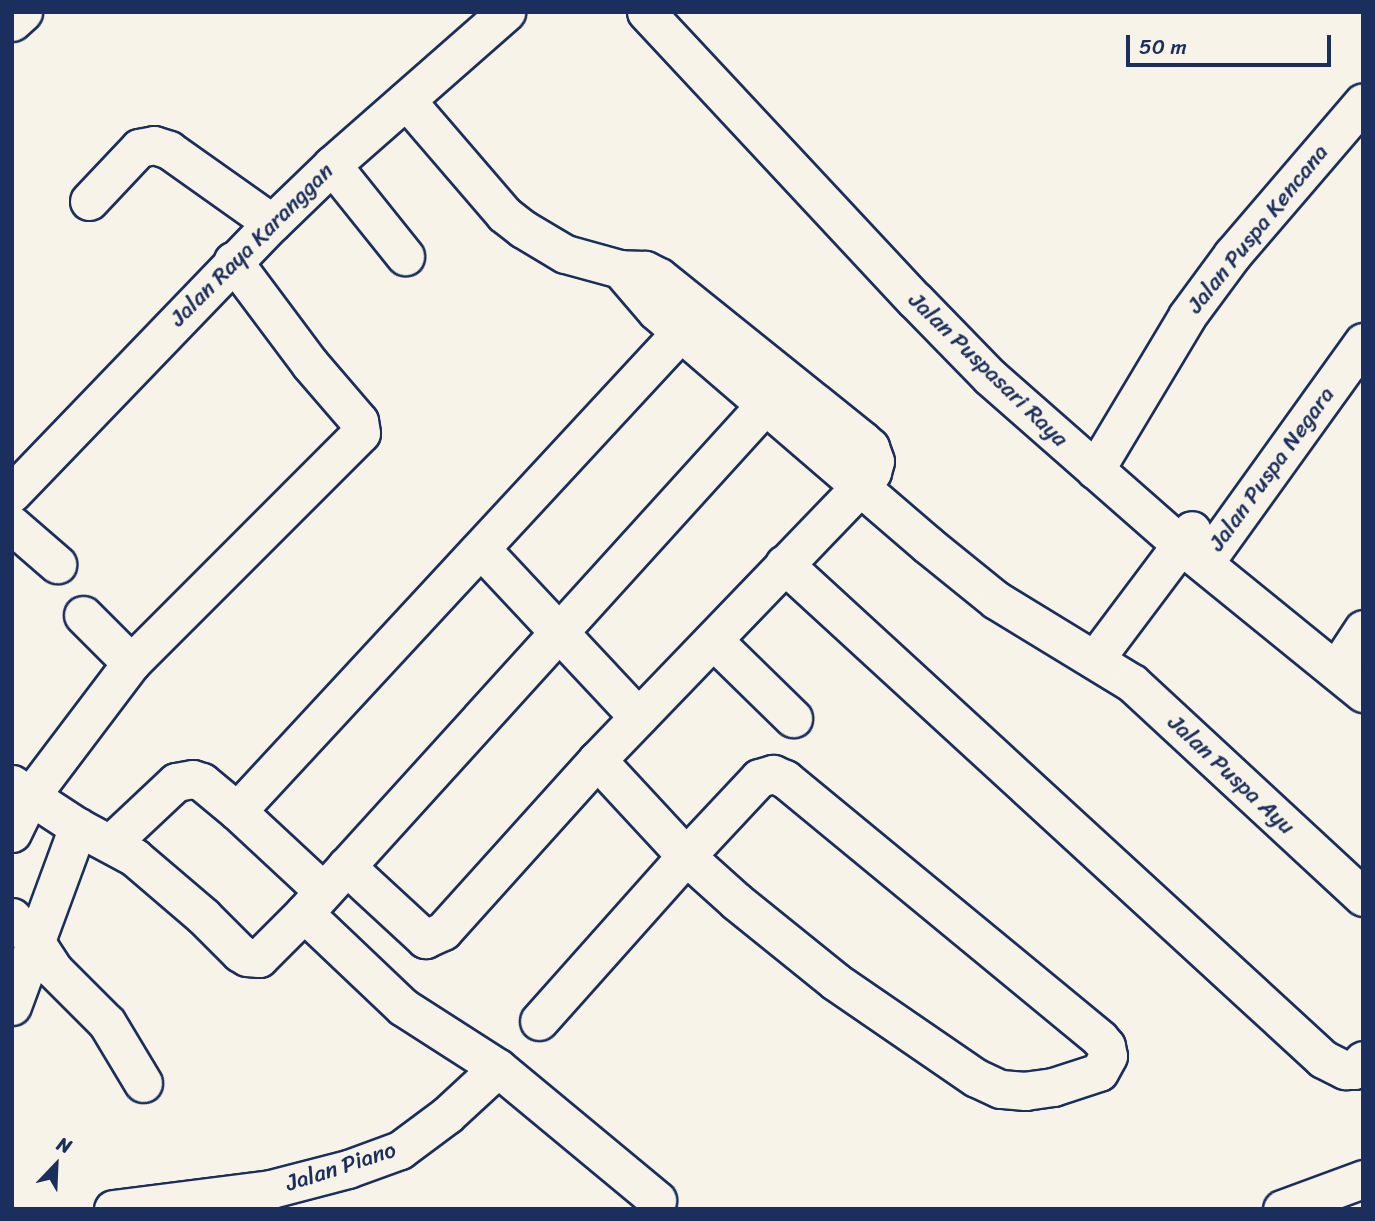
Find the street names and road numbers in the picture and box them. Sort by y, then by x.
street label: Jalan Puspa Kencana [1181,138,1335,320]
street label: Jalan Raya Karanggan [165,158,339,332]
street label: Jalan Puspasari Raya [902,287,1074,453]
street label: Jalan Puspa Negara [1203,381,1341,557]
street label: Jalan Puspa Ayu [1161,709,1301,841]
street label: Jalan Piano [282,1136,400,1198]

